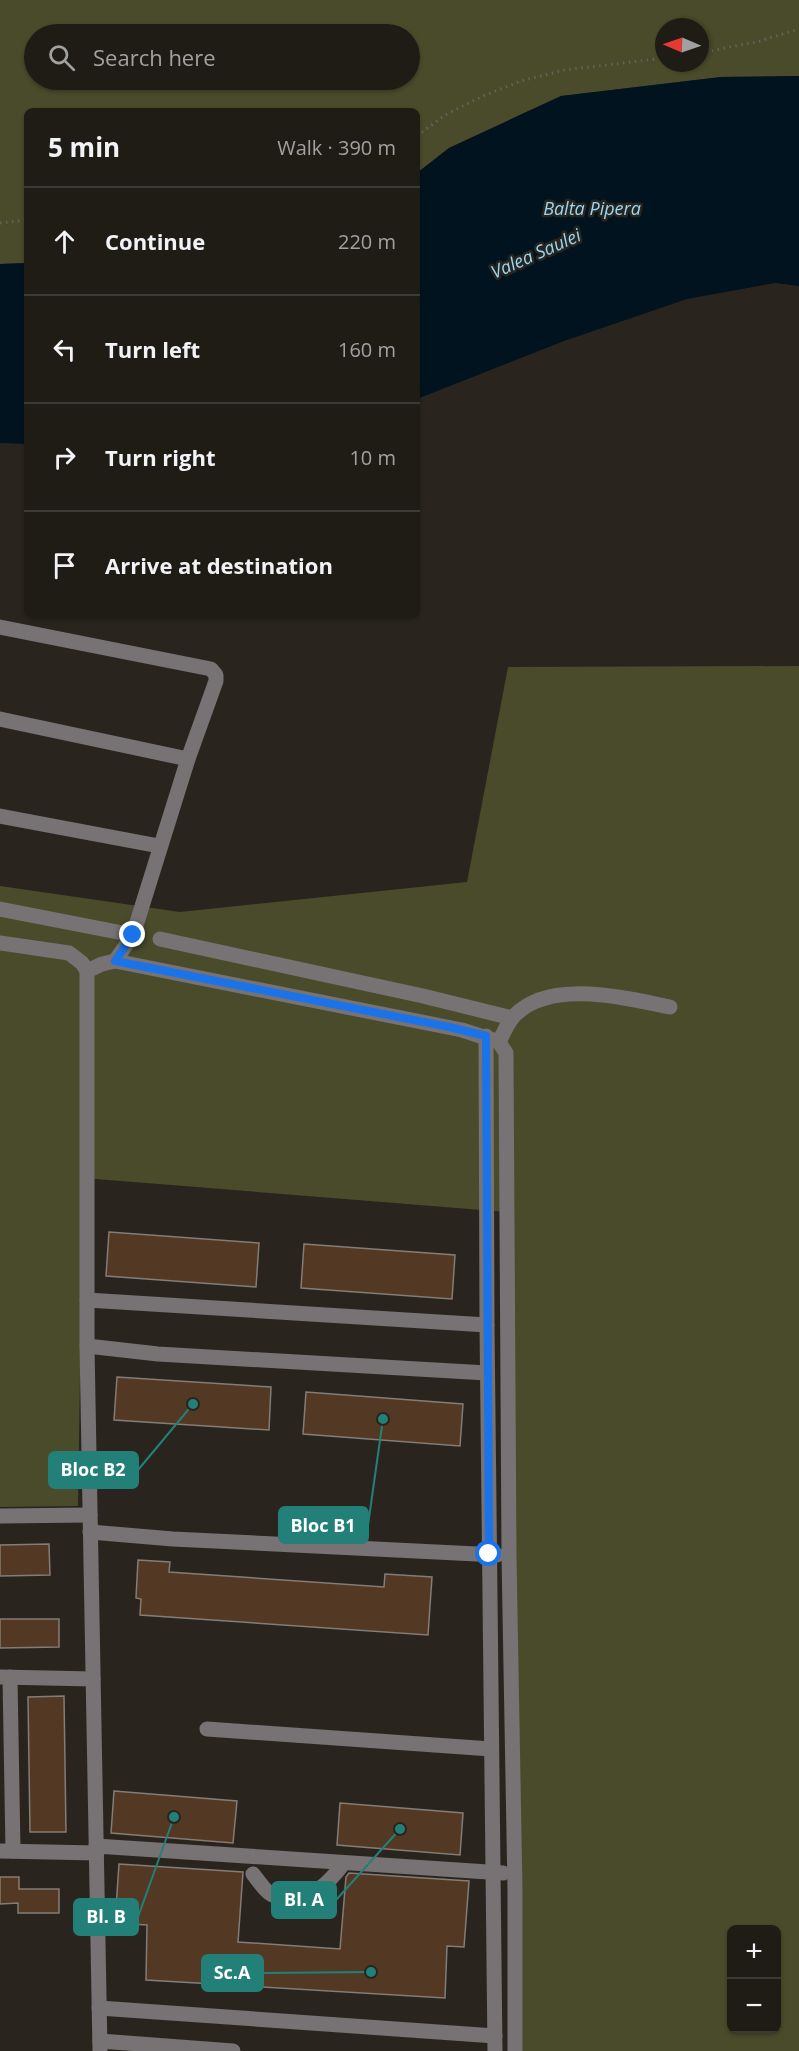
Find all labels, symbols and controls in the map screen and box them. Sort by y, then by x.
north arrow [655,18,709,72]
search box [24,24,420,90]
icon: search [45,41,78,74]
text: Search here [93,42,216,72]
text: 5 min [48,129,120,165]
text: Walk · 390 m [277,134,396,161]
water label: Balta Pipera [543,196,641,220]
water label: Valea Saulei [487,222,585,284]
icon: ahead [48,225,81,258]
text: Continue [105,226,205,256]
text: 220 m [338,228,396,255]
icon: left [48,333,81,366]
text: Turn left [105,334,200,364]
text: 160 m [338,336,396,363]
icon: right [48,441,81,474]
text: Turn right [105,442,216,472]
text: 10 m [349,444,396,471]
icon: arrive [48,549,81,582]
text: Arrive at destination [105,550,333,580]
route end [119,921,145,947]
callout: Bloc B2 [49,1452,138,1488]
text: Bloc B2 [60,1457,126,1481]
callout: Bloc B1 [279,1507,368,1543]
text: Bloc B1 [290,1513,356,1537]
route start [475,1540,501,1566]
callout: Bl. A [272,1882,336,1918]
text: Bl. A [284,1887,324,1911]
callout: Bl. B [74,1899,138,1935]
text: Bl. B [86,1904,126,1928]
map controls [727,1925,781,2033]
button: + [727,1925,781,1979]
callout: Sc.A [202,1955,263,1991]
text: Sc.A [214,1960,251,1984]
button: − [727,1979,781,2033]

